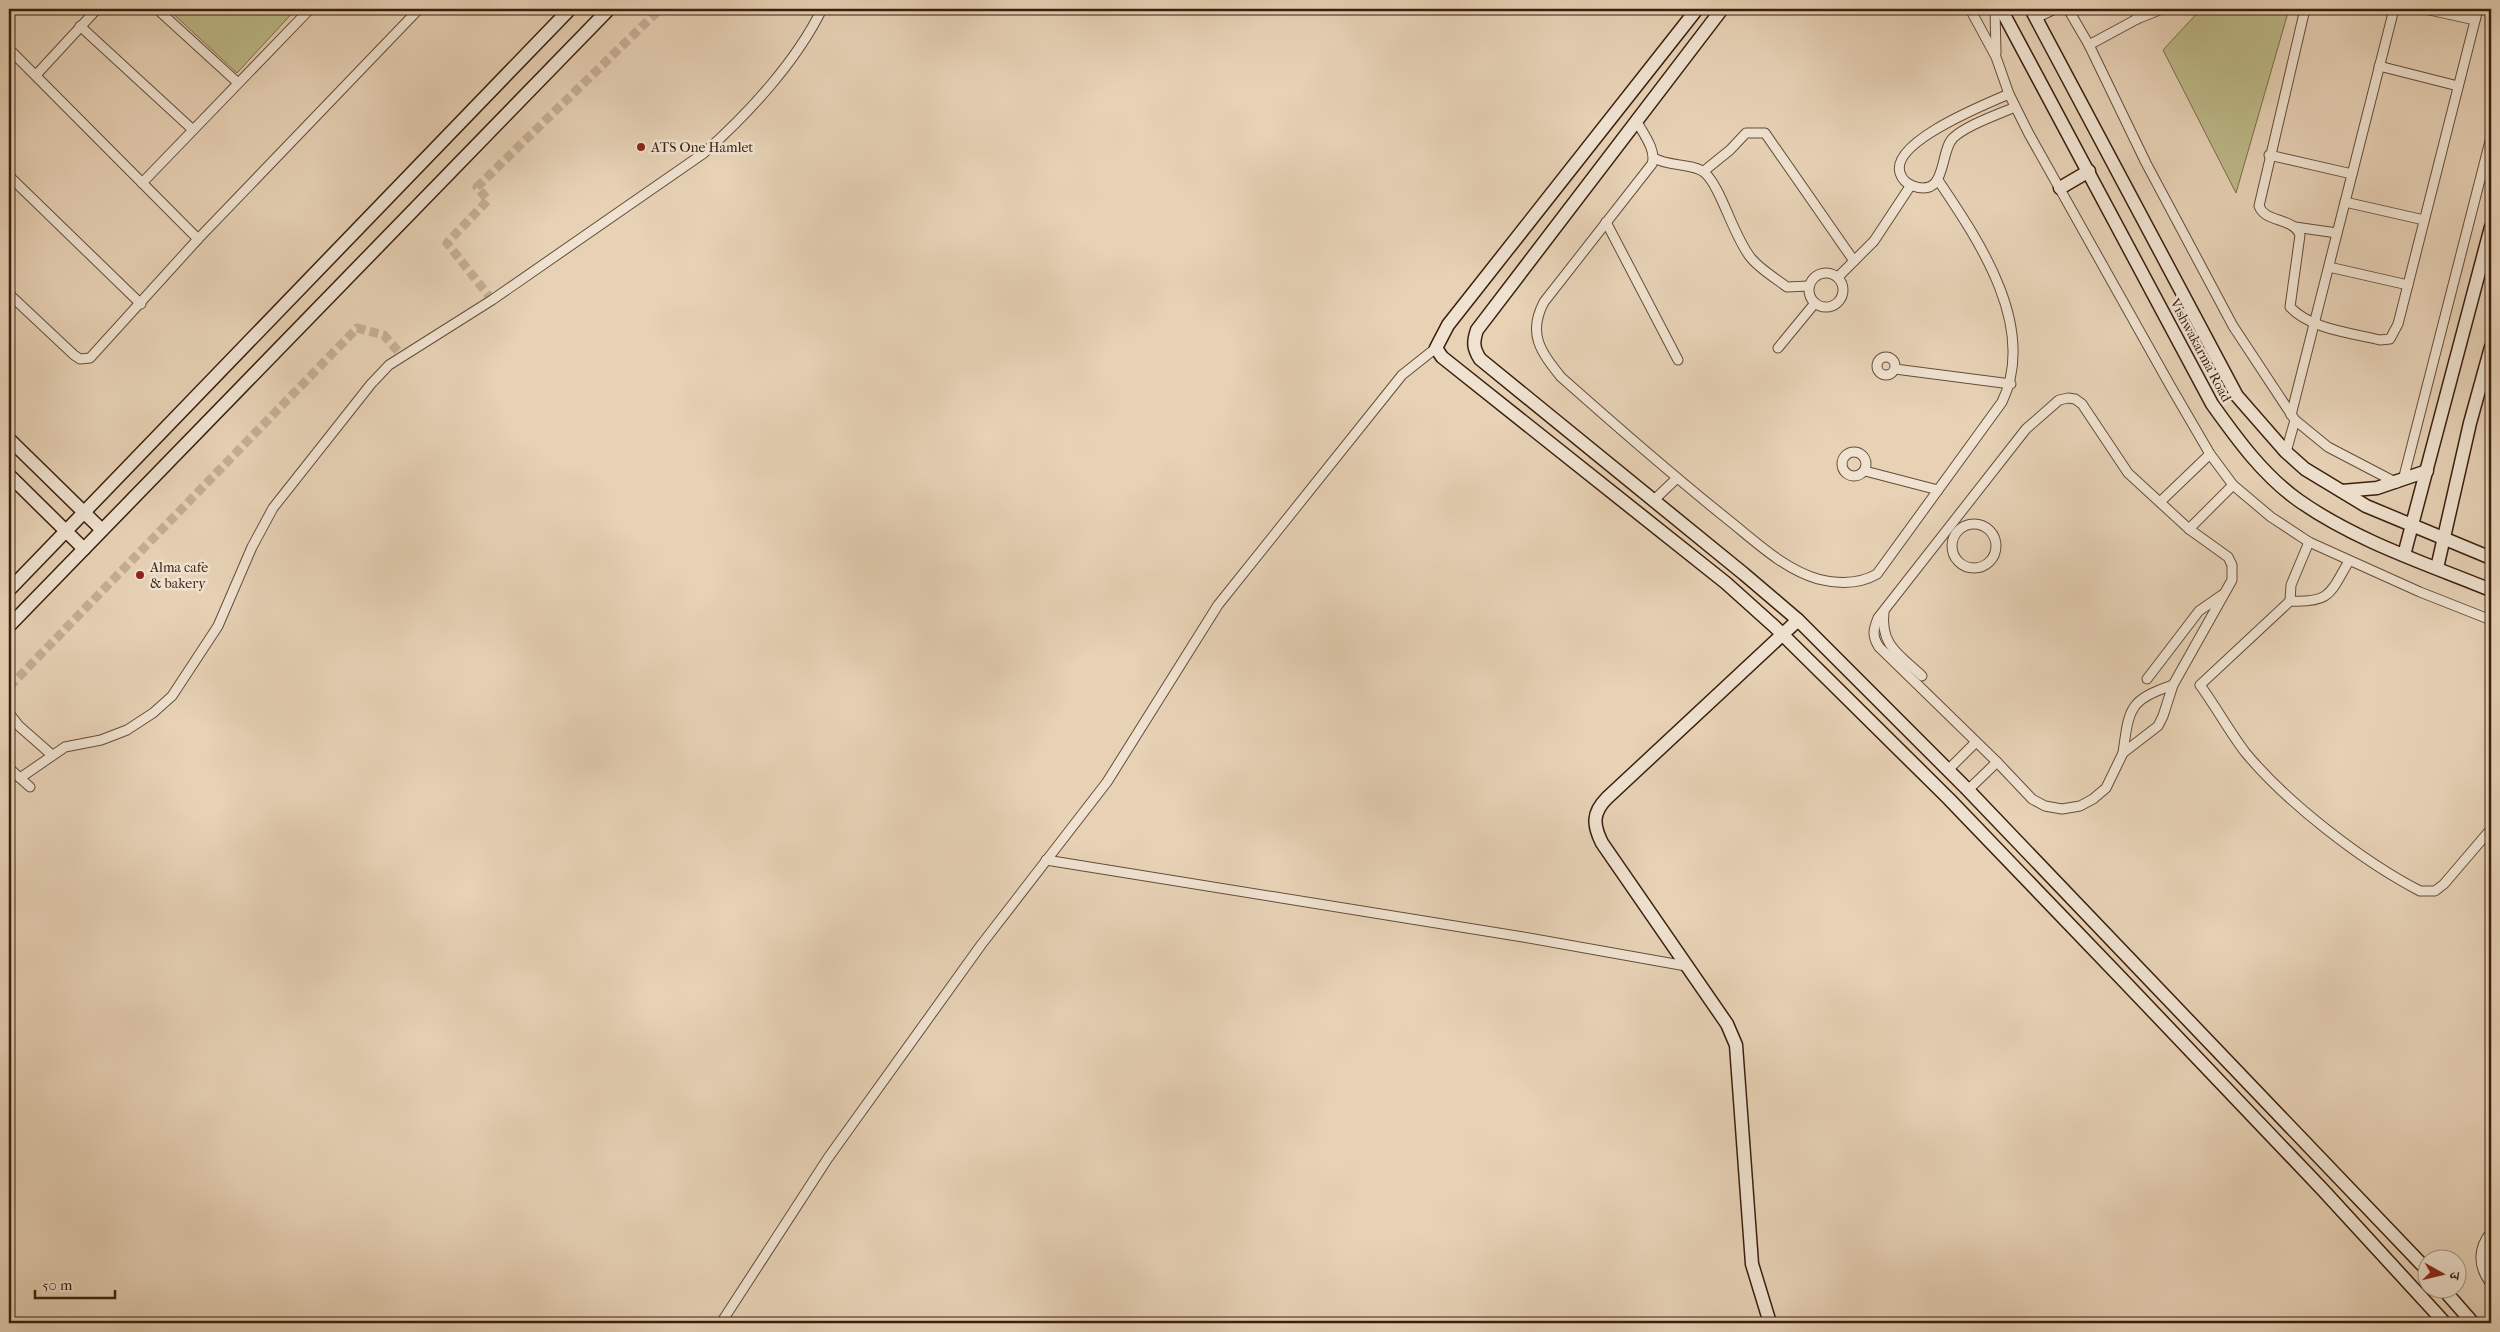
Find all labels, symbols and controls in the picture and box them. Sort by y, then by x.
place label: ATS One Hamlet [650,139,753,156]
marker: ATS One Hamlet [635,141,647,153]
street label: Vishwakarma Road [2166,295,2235,405]
place label: Alma cafe & bakery [149,559,208,592]
marker: Alma cafe & bakery [134,569,146,581]
north arrow [2418,1250,2468,1300]
scale bar [35,1267,115,1299]
text: उ [2445,1270,2463,1281]
text: 50 m [42,1276,73,1294]

